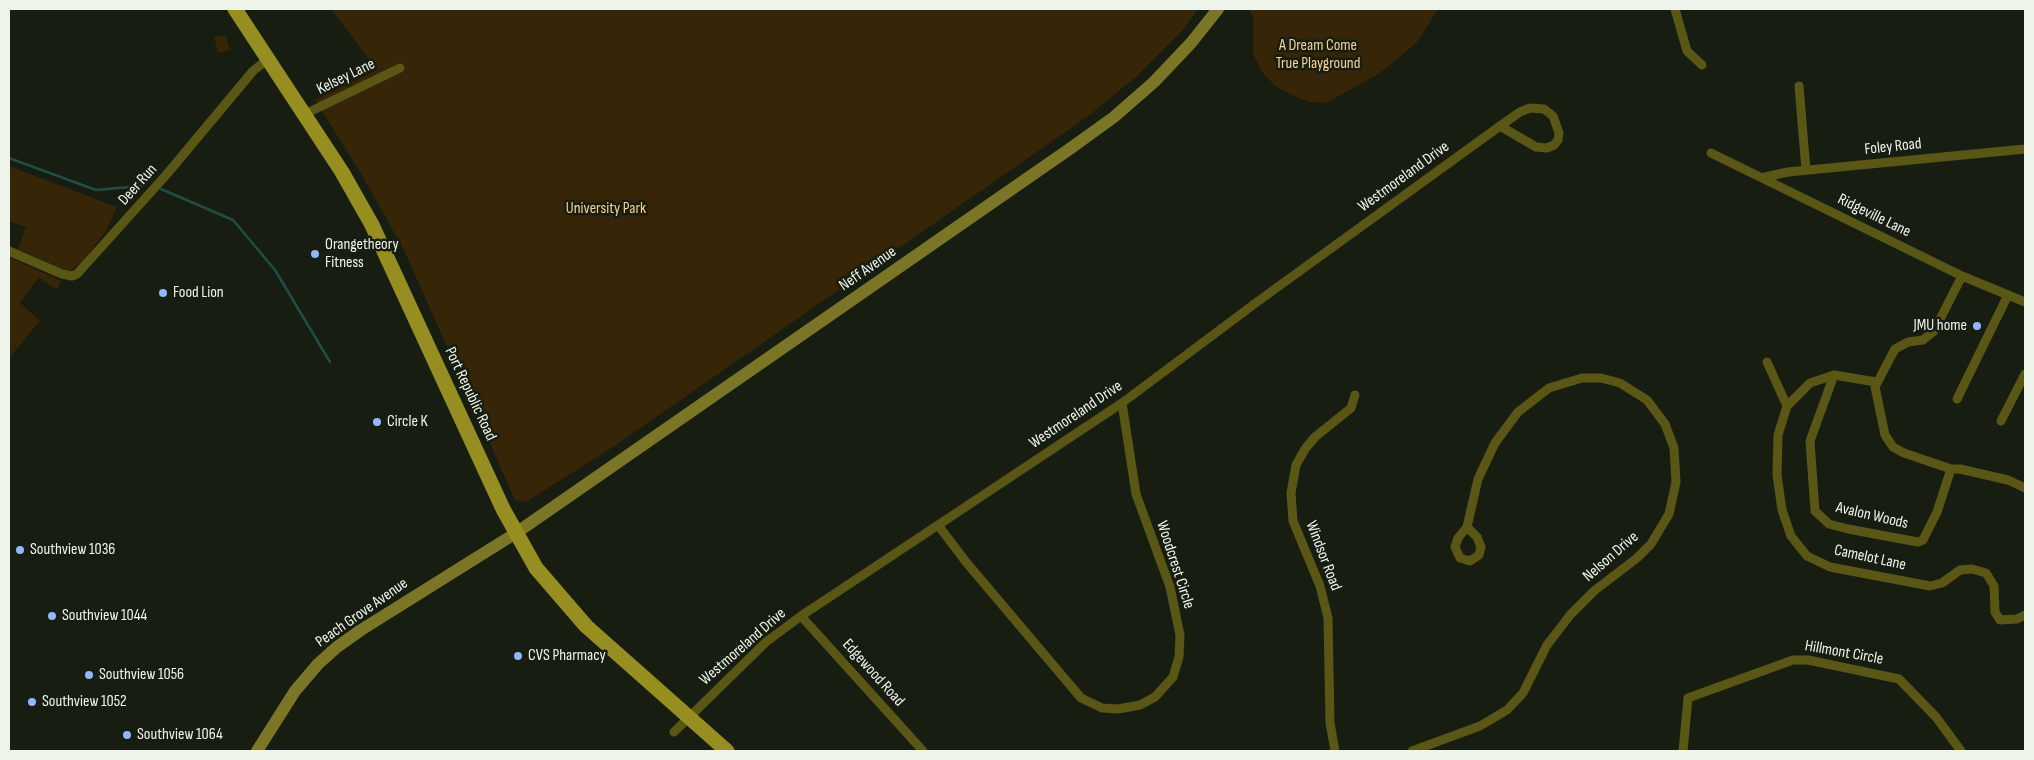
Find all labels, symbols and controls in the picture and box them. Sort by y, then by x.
park label: A Dream Come True Playground [1276,36,1360,74]
street label: Kelsey Lane [314,55,378,99]
street label: Foley Road [1864,134,1922,160]
street label: Westmoreland Drive [1355,137,1453,217]
street label: Deer Run [115,160,161,210]
street label: Ridgeville Lane [1834,190,1914,242]
park label: University Park [566,199,646,219]
place label: Orangetheory Fitness [325,235,399,273]
street label: Neff Avenue [836,242,900,296]
marker: Orangetheory Fitness [309,248,321,260]
place label: Food Lion [173,283,224,303]
marker: Food Lion [157,287,169,299]
place label: JMU home [1914,316,1967,336]
marker: JMU home [1971,320,1983,332]
street label: Port Republic Road [440,344,500,444]
street label: Westmoreland Drive [1026,377,1126,453]
place label: Circle K [387,412,428,432]
marker: Circle K [371,416,383,428]
street label: Avalon Woods [1834,498,1910,534]
street label: Windsor Road [1301,518,1345,594]
street label: Woodcrest Circle [1152,519,1198,611]
street label: Nelson Drive [1579,528,1643,586]
place label: Southview 1036 [30,540,115,560]
street label: Camelot Lane [1832,541,1908,575]
marker: Southview 1036 [14,544,26,556]
street label: Peach Grove Avenue [312,574,412,652]
street label: Westmoreland Drive [696,604,790,690]
place label: Southview 1044 [62,606,147,626]
marker: Southview 1044 [46,610,58,622]
street label: Edgewood Road [838,635,908,711]
street label: Hillmont Circle [1803,637,1885,669]
place label: CVS Pharmacy [528,646,606,666]
marker: CVS Pharmacy [512,650,524,662]
place label: Southview 1056 [99,665,184,685]
marker: Southview 1056 [83,669,95,681]
place label: Southview 1052 [42,692,127,712]
marker: Southview 1052 [26,696,38,708]
place label: Southview 1064 [137,725,223,745]
marker: Southview 1064 [121,729,133,741]

